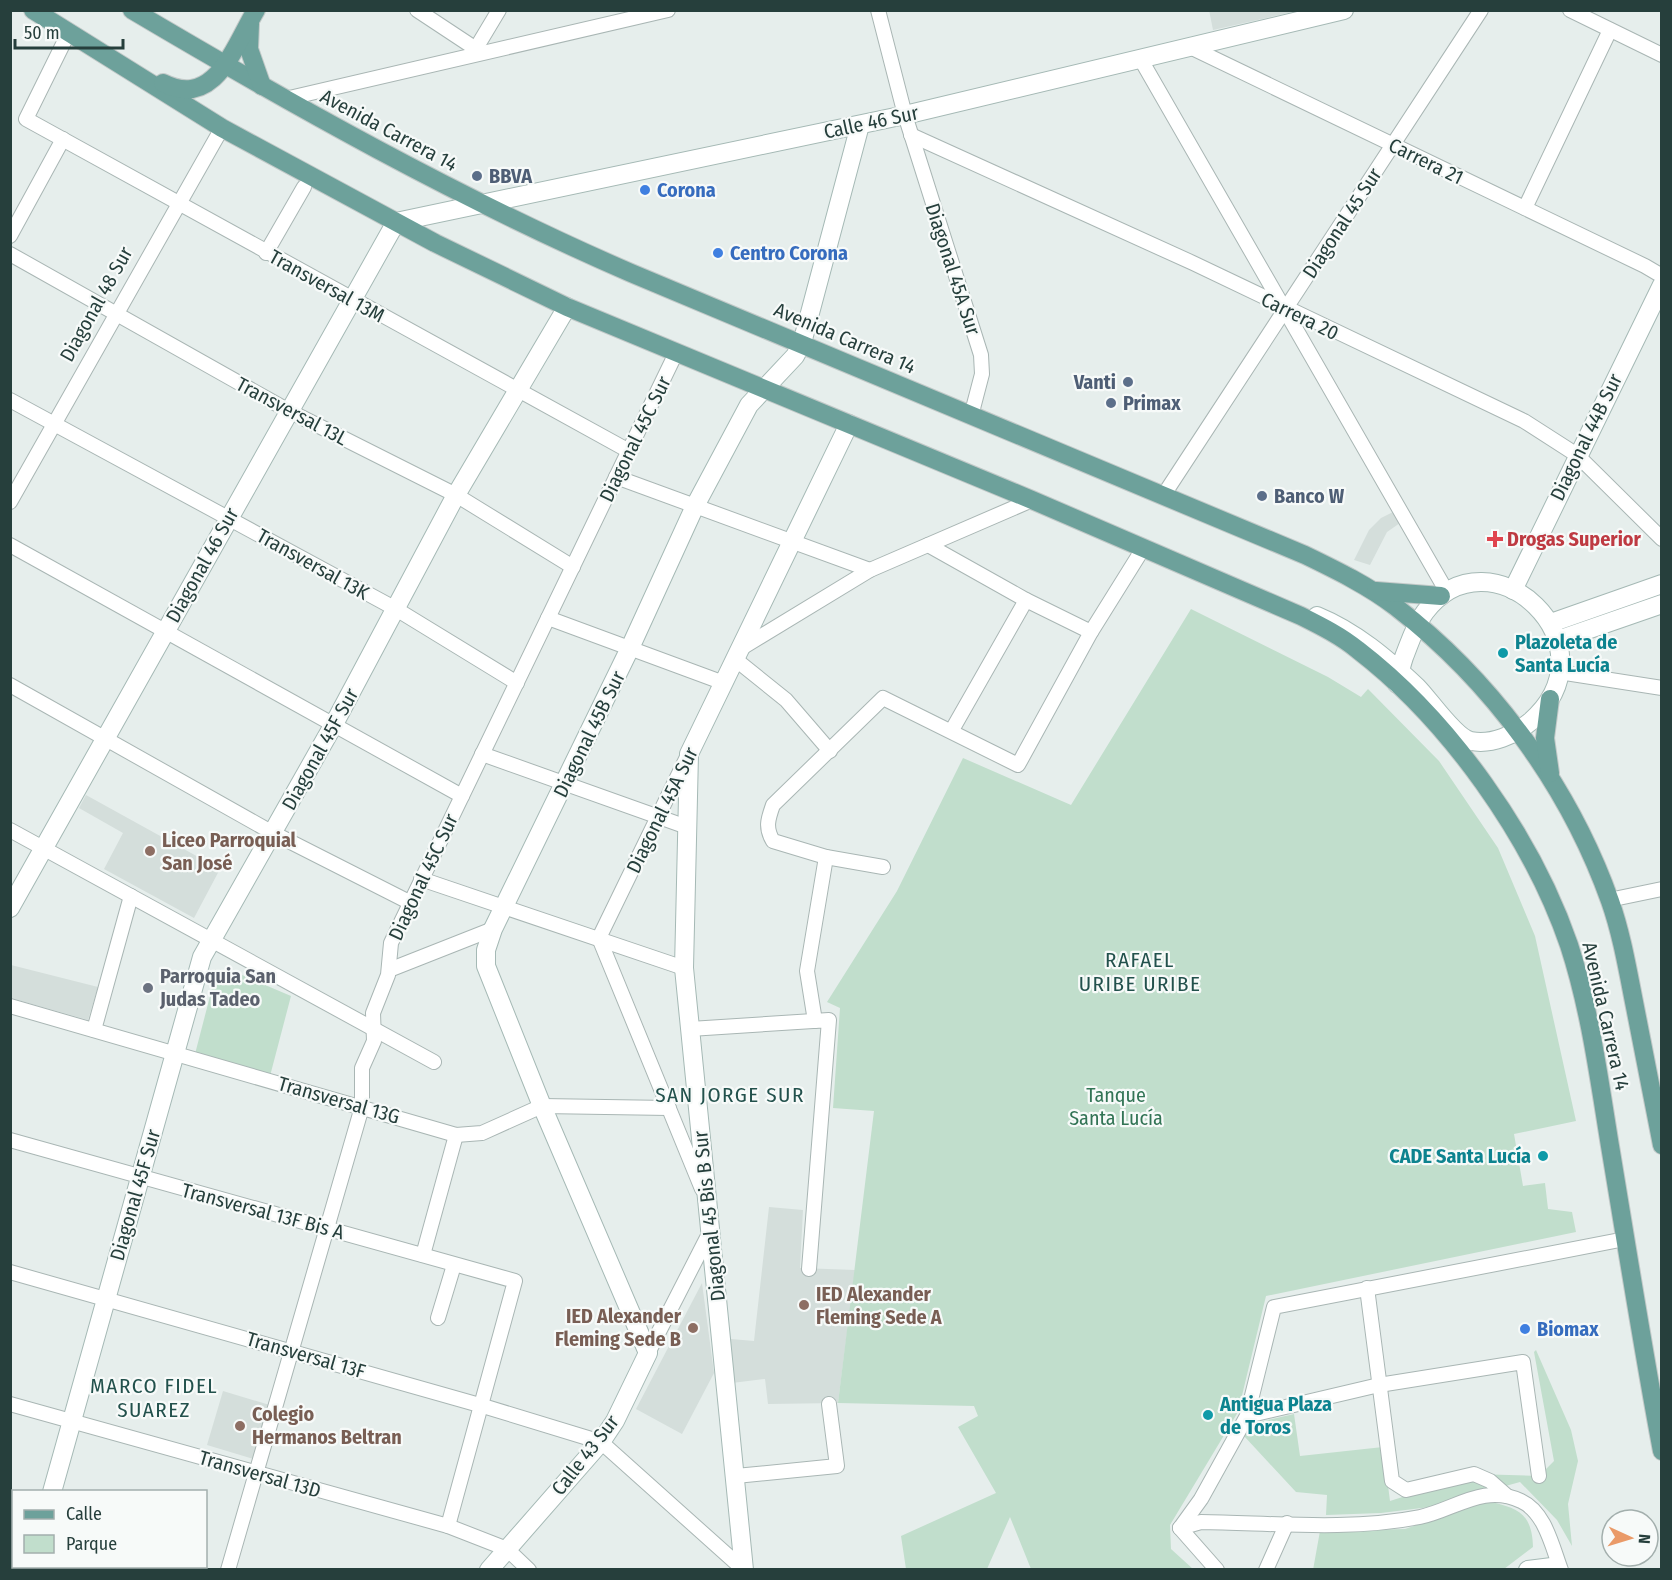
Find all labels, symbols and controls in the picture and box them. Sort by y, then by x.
scale bar [15,12,123,50]
text: 50 m [24,22,60,44]
street label: Avenida Carrera 14 [317,84,462,176]
street label: Calle 46 Sur [821,100,921,144]
street label: Carrera 21 [1385,133,1467,189]
street label: Diagonal 45 Sur [1297,163,1387,283]
place label: BBVA [489,164,533,188]
marker: BBVA [470,169,484,183]
place label: Corona [657,178,716,202]
marker: Corona [638,183,652,197]
street label: Diagonal 45A Sur [920,200,986,338]
place label: Centro Corona [730,241,848,265]
street label: Diagonal 48 Sur [55,242,137,366]
street label: Transversal 13M [265,244,389,328]
marker: Centro Corona [711,246,725,260]
street label: Carrera 20 [1257,287,1343,345]
street label: Avenida Carrera 14 [771,297,920,379]
place label: Vanti [1073,370,1116,394]
street label: Diagonal 44B Sur [1545,370,1627,504]
street label: Transversal 13L [232,372,352,450]
street label: Diagonal 45C Sur [594,372,676,506]
marker: Vanti [1121,375,1135,389]
place label: Primax [1123,391,1181,415]
marker: Primax [1104,396,1118,410]
place label: Banco W [1274,484,1345,508]
marker: Banco W [1255,489,1269,503]
street label: Diagonal 46 Sur [161,503,243,627]
street label: Transversal 13K [253,523,374,605]
place label: Drogas Superior [1507,527,1642,551]
marker: Drogas Superior [1488,532,1502,546]
place label: Plazoleta de Santa Lucía [1515,630,1617,677]
marker: Plazoleta de Santa Lucía [1496,646,1510,660]
street label: Diagonal 45B Sur [548,667,630,801]
street label: Diagonal 45F Sur [277,684,363,814]
street label: Diagonal 45A Sur [621,743,703,877]
street label: Diagonal 45C Sur [383,810,463,944]
place label: Liceo Parroquial San José [162,828,297,875]
marker: Liceo Parroquial San José [143,844,157,858]
street label: Avenida Carrera 14 [1577,940,1635,1093]
district label: RAFAEL URIBE URIBE [1079,947,1201,997]
place label: Parroquia San Judas Tadeo [159,964,276,1011]
marker: Parroquia San Judas Tadeo [141,981,155,995]
street label: Transversal 13G [275,1071,403,1129]
district label: SAN JORGE SUR [655,1082,805,1108]
park label: Tanque Santa Lucía [1069,1083,1163,1130]
street label: Diagonal 45F Sur [105,1127,165,1263]
street label: Diagonal 45 Bis B Sur [688,1129,730,1303]
place label: CADE Santa Lucía [1389,1144,1531,1168]
marker: CADE Santa Lucía [1536,1149,1550,1163]
street label: Transversal 13F Bis A [179,1178,347,1244]
place label: IED Alexander Fleming Sede A [816,1282,943,1329]
marker: IED Alexander Fleming Sede A [797,1298,811,1312]
place label: IED Alexander Fleming Sede B [555,1304,682,1351]
place label: Biomax [1537,1317,1599,1341]
marker: IED Alexander Fleming Sede B [686,1321,700,1335]
marker: Biomax [1518,1322,1532,1336]
street label: Transversal 13F [244,1327,368,1383]
district label: MARCO FIDEL SUAREZ [90,1373,218,1423]
place label: Antigua Plaza de Toros [1219,1392,1332,1439]
place label: Colegio Hermanos Beltran [252,1402,402,1449]
marker: Antigua Plaza de Toros [1201,1408,1215,1422]
street label: Calle 43 Sur [546,1410,624,1500]
marker: Colegio Hermanos Beltran [233,1419,247,1433]
street label: Transversal 13D [196,1445,324,1503]
legend [12,1490,207,1568]
text: Calle [66,1503,102,1525]
north arrow [1600,1508,1660,1568]
text: Parque [66,1533,117,1555]
text: N [1635,1534,1654,1544]

